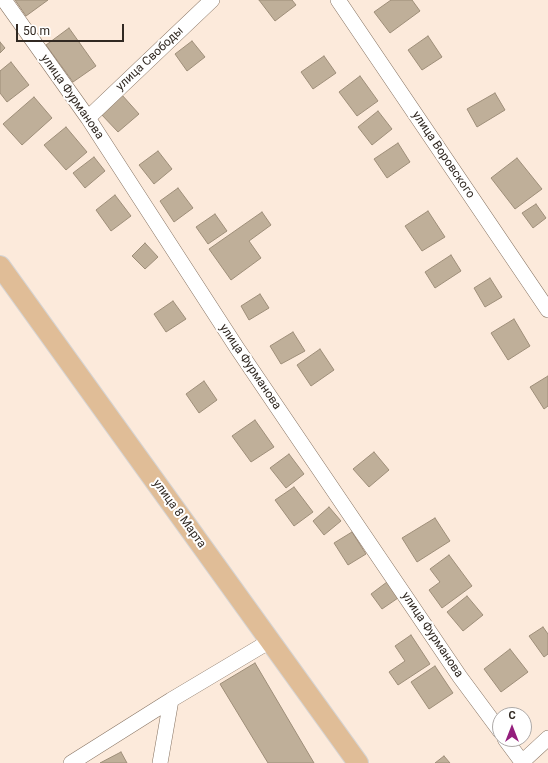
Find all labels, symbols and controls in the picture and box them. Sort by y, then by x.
scale bar [18,16,126,42]
text: 50 m [23,24,50,38]
street label: улица Свободы [113,24,187,94]
street label: улица Фурманова [37,52,107,142]
street label: улица Воровского [409,109,477,201]
street label: улица Фурманова [216,321,284,413]
street label: улица 8 Марта [149,477,209,551]
street label: улица Фурманова [398,589,466,681]
north arrow [492,707,532,747]
text: С [508,709,516,722]

